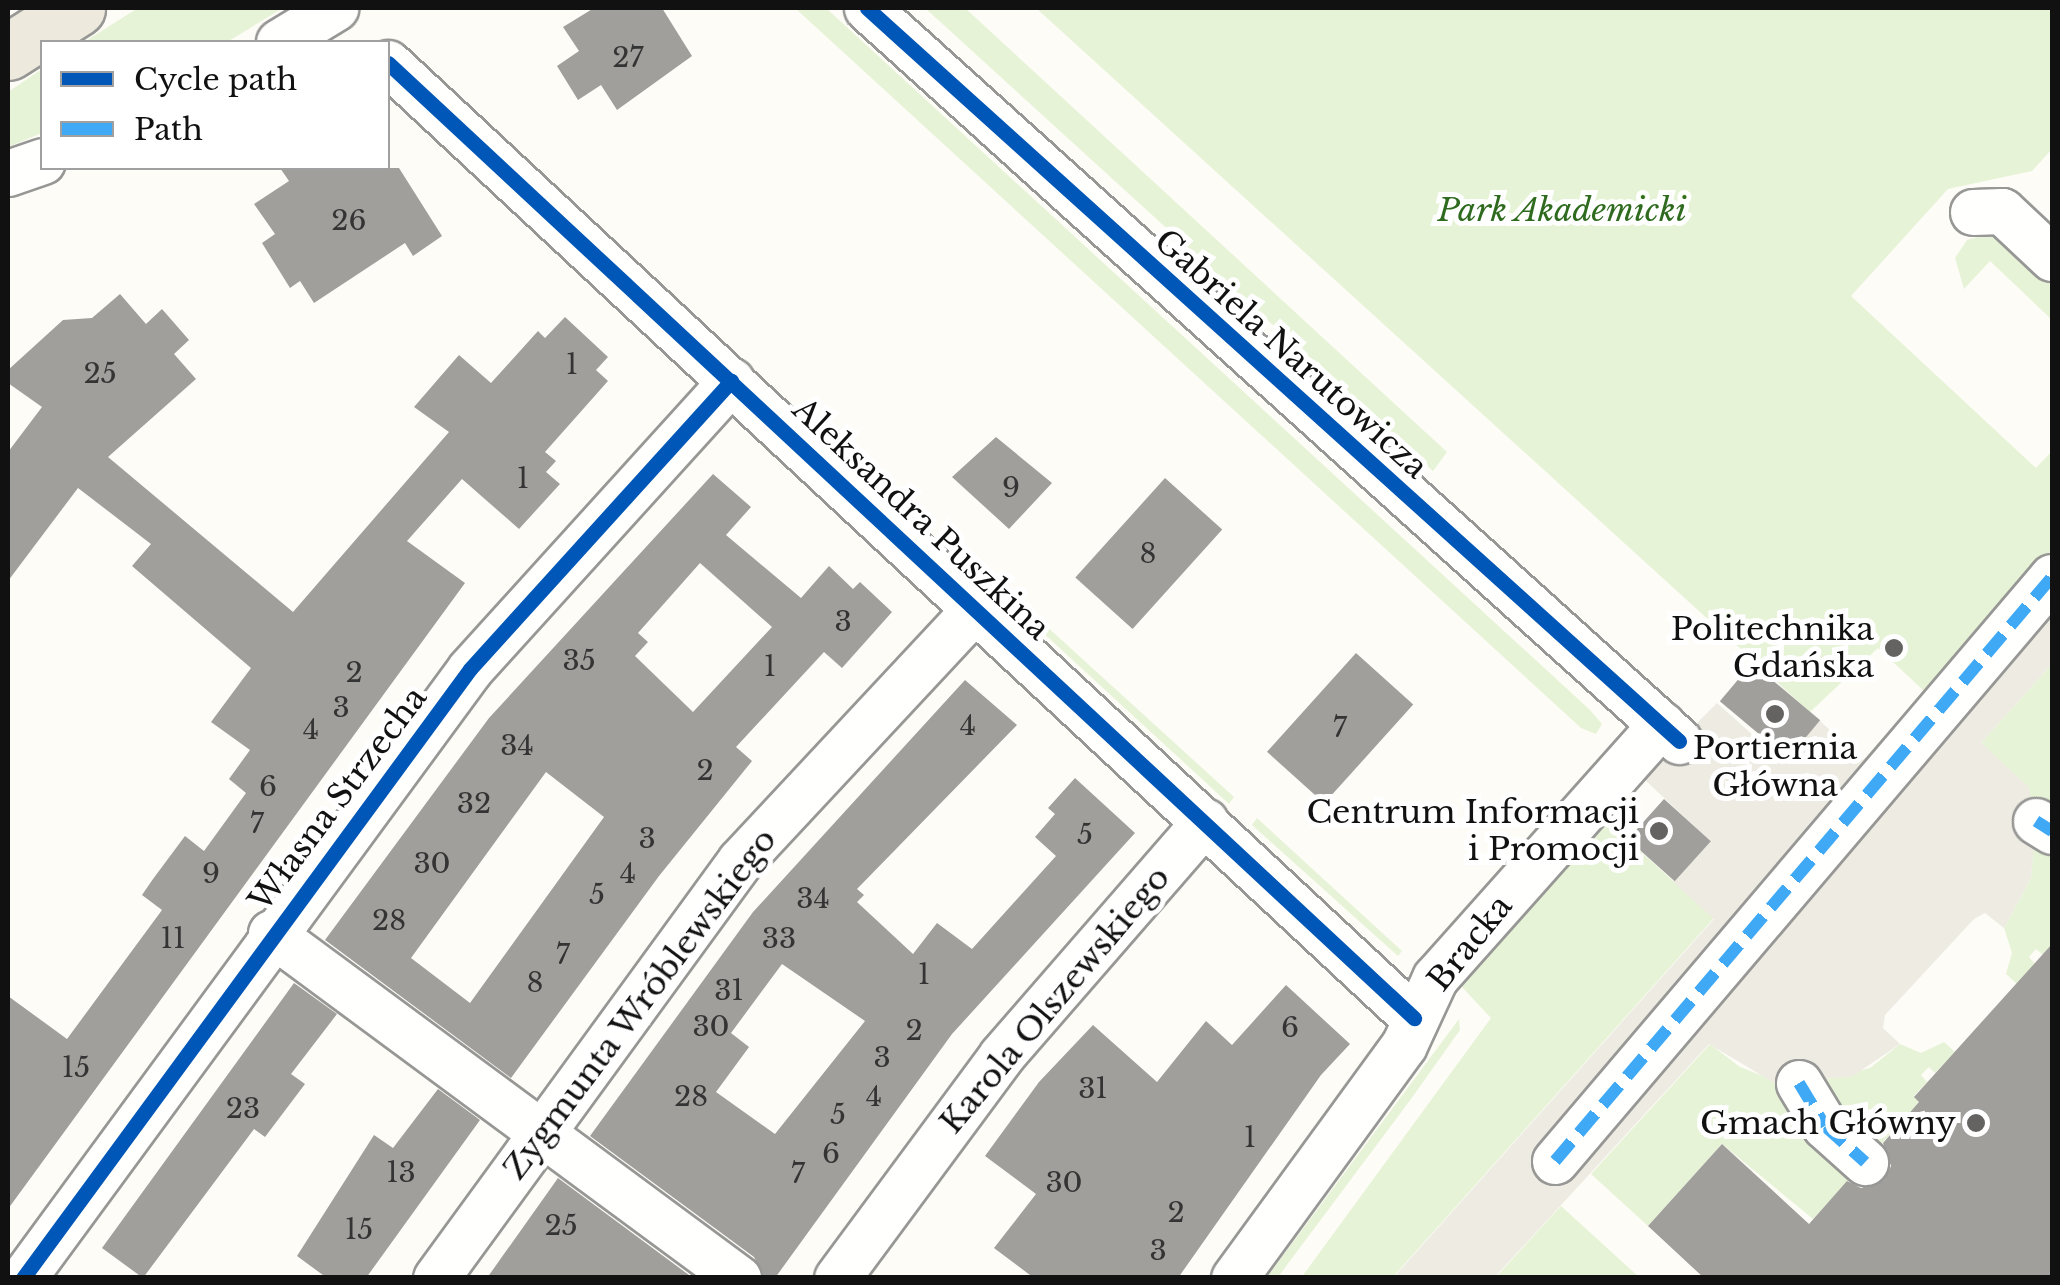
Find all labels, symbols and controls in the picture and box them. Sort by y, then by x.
legend [40,40,390,170]
house number: 27 [612,41,644,75]
text: Cycle path [134,61,297,98]
text: Path [134,111,203,148]
park label: Park Akademicki [1437,191,1687,229]
house number: 26 [331,204,367,238]
street label: Gabriela Narutowicza [1147,221,1435,487]
house number: 1 [566,348,578,382]
house number: 25 [83,357,117,391]
street label: Aleksandra Puszkina [785,390,1057,648]
house number: 1 [517,462,529,496]
house number: 9 [1002,471,1020,505]
house number: 8 [1140,537,1156,571]
house number: 3 [834,605,852,639]
place label: Politechnika Gdańska [1671,611,1874,686]
marker: Politechnika Gdańska [1883,637,1905,659]
house number: 35 [562,644,596,678]
house number: 1 [764,650,776,684]
house number: 2 [345,656,363,690]
street label: Własna Strzecha [241,679,435,919]
house number: 3 [332,691,350,725]
marker: Portiernia Główna [1764,703,1786,725]
house number: 4 [960,709,976,743]
house number: 7 [1333,711,1347,745]
house number: 4 [303,713,319,747]
house number: 34 [500,729,534,763]
place label: Portiernia Główna [1693,730,1857,805]
house number: 2 [696,754,714,788]
house number: 6 [259,770,277,804]
house number: 32 [457,787,491,821]
place label: Centrum Informacji i Promocji [1306,794,1639,869]
house number: 7 [250,807,264,841]
house number: 5 [1077,818,1093,852]
street label: Zygmunta Wróblewskiego [495,820,785,1188]
marker: Centrum Informacji i Promocji [1648,820,1670,842]
house number: 3 [638,822,656,856]
house number: 30 [413,847,451,881]
house number: 9 [202,857,220,891]
house number: 4 [620,857,636,891]
street label: Karola Olszewskiego [932,859,1178,1141]
house number: 5 [589,878,605,912]
house number: 34 [796,882,830,916]
street label: Bracka [1420,887,1520,999]
house number: 28 [372,904,406,938]
house number: 11 [161,922,185,956]
house number: 33 [762,922,796,956]
house number: 7 [556,938,570,972]
house number: 1 [918,958,930,992]
house number: 8 [527,966,543,1000]
house number: 31 [714,974,744,1008]
house number: 30 [692,1010,730,1044]
house number: 6 [1281,1011,1299,1045]
house number: 2 [905,1014,923,1048]
house number: 3 [873,1041,891,1075]
house number: 15 [62,1051,90,1085]
house number: 31 [1078,1072,1108,1106]
house number: 28 [674,1080,708,1114]
house number: 4 [866,1080,882,1114]
house number: 23 [226,1092,260,1126]
house number: 5 [830,1098,846,1132]
place label: Gmach Główny [1700,1104,1956,1142]
marker: Gmach Główny [1965,1112,1987,1134]
house number: 1 [1244,1121,1256,1155]
house number: 6 [822,1137,840,1171]
house number: 13 [386,1156,416,1190]
house number: 7 [791,1157,805,1191]
house number: 30 [1045,1166,1083,1200]
house number: 2 [1167,1196,1185,1230]
house number: 25 [544,1209,578,1243]
house number: 15 [345,1213,373,1247]
house number: 3 [1149,1234,1167,1268]

